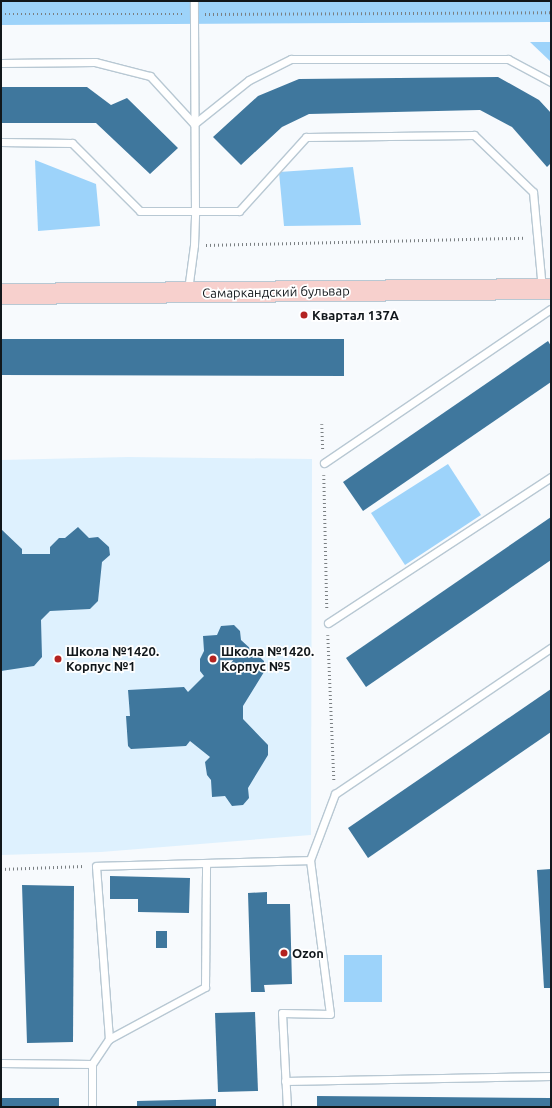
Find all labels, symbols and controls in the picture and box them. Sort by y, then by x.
street label: Самаркандский бульвар [202,283,350,301]
place label: Квартал 137А [312,307,399,323]
marker: Квартал 137А [299,310,309,320]
place label: Школа №1420. Корпус №1 [66,644,159,675]
place label: Школа №1420. Корпус №5 [221,644,314,675]
marker: Школа №1420. Корпус №1 [53,654,63,664]
marker: Школа №1420. Корпус №5 [208,654,218,664]
place label: Ozon [292,945,324,961]
marker: Ozon [279,948,289,958]

